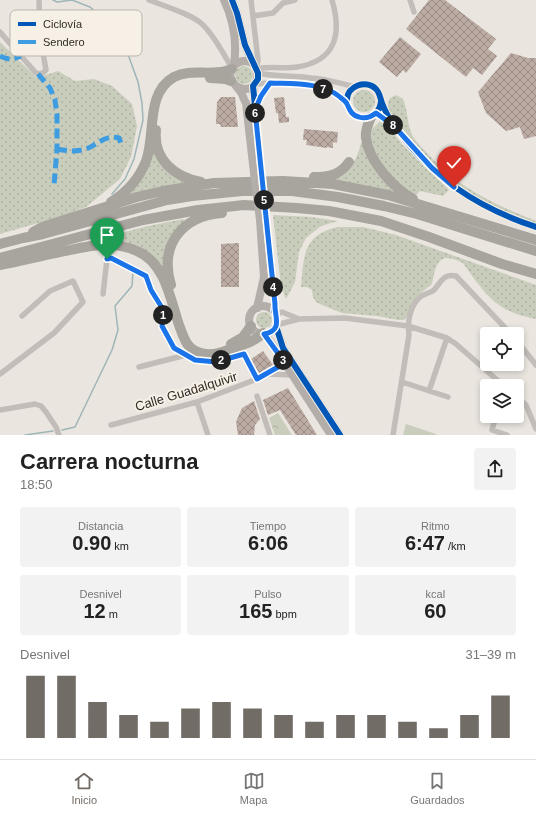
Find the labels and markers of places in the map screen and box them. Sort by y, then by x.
pin: 7 [313,79,333,99]
pin: 6 [245,103,265,123]
pin: 8 [383,115,403,135]
pin [437,146,471,187]
pin: 5 [254,190,274,210]
pin [90,218,124,259]
pin: 4 [263,277,283,297]
pin: 1 [153,305,173,325]
pin: 2 [211,350,231,370]
pin: 3 [273,350,293,370]

